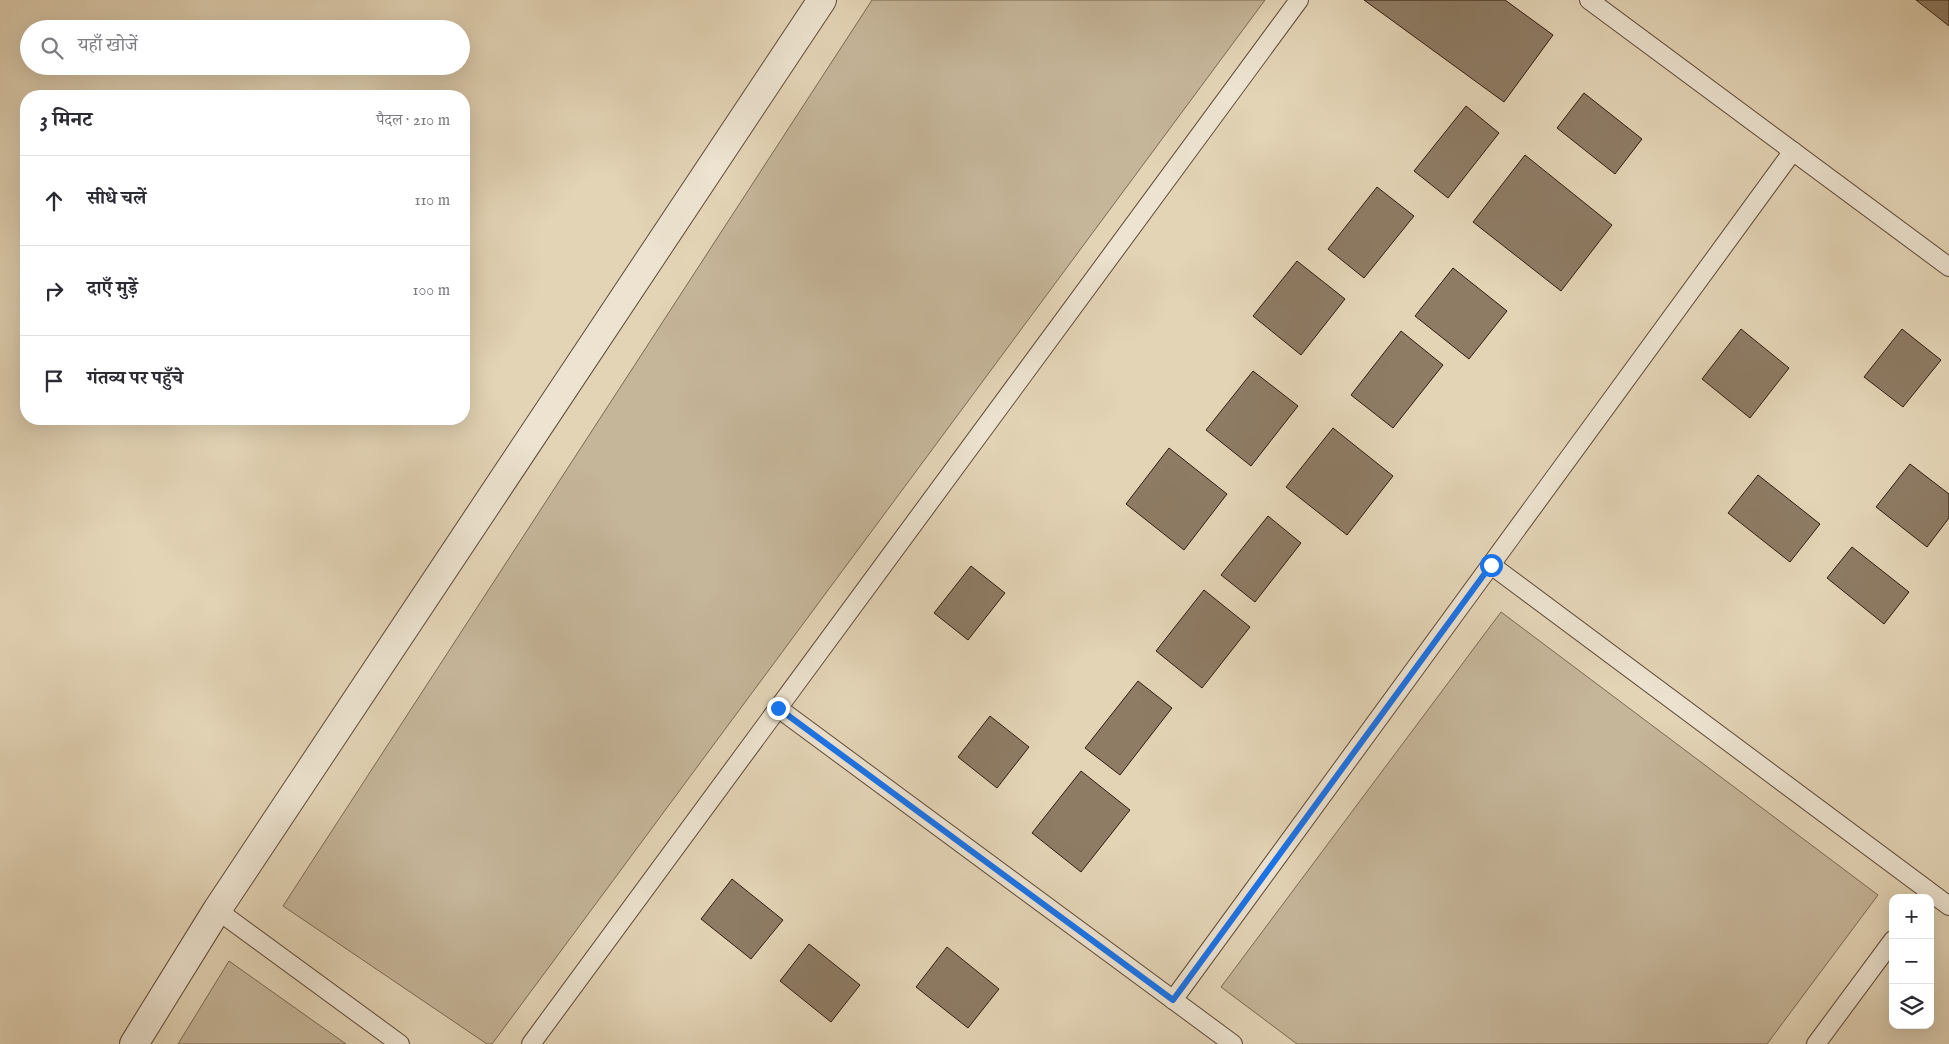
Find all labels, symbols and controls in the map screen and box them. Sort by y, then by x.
search box [20,20,470,75]
icon: search [38,34,66,62]
text: यहाँ खोजें [78,34,138,58]
text: 3 मिनट [40,107,92,134]
text: पैदल · 210 m [376,111,450,131]
icon: ahead [40,187,68,215]
text: सीधे चलें [87,187,146,211]
text: 110 m [414,191,450,211]
icon: right [40,277,68,305]
text: दाएँ मुड़ें [87,277,138,301]
text: 100 m [413,281,450,301]
icon: arrive [40,367,68,395]
text: गंतव्य पर पहुँचे [87,367,183,391]
route start [1480,554,1503,577]
route end [767,697,790,720]
map controls [1889,894,1934,1029]
button: + [1889,894,1934,939]
button: − [1889,939,1934,984]
button: layers [1889,984,1934,1029]

